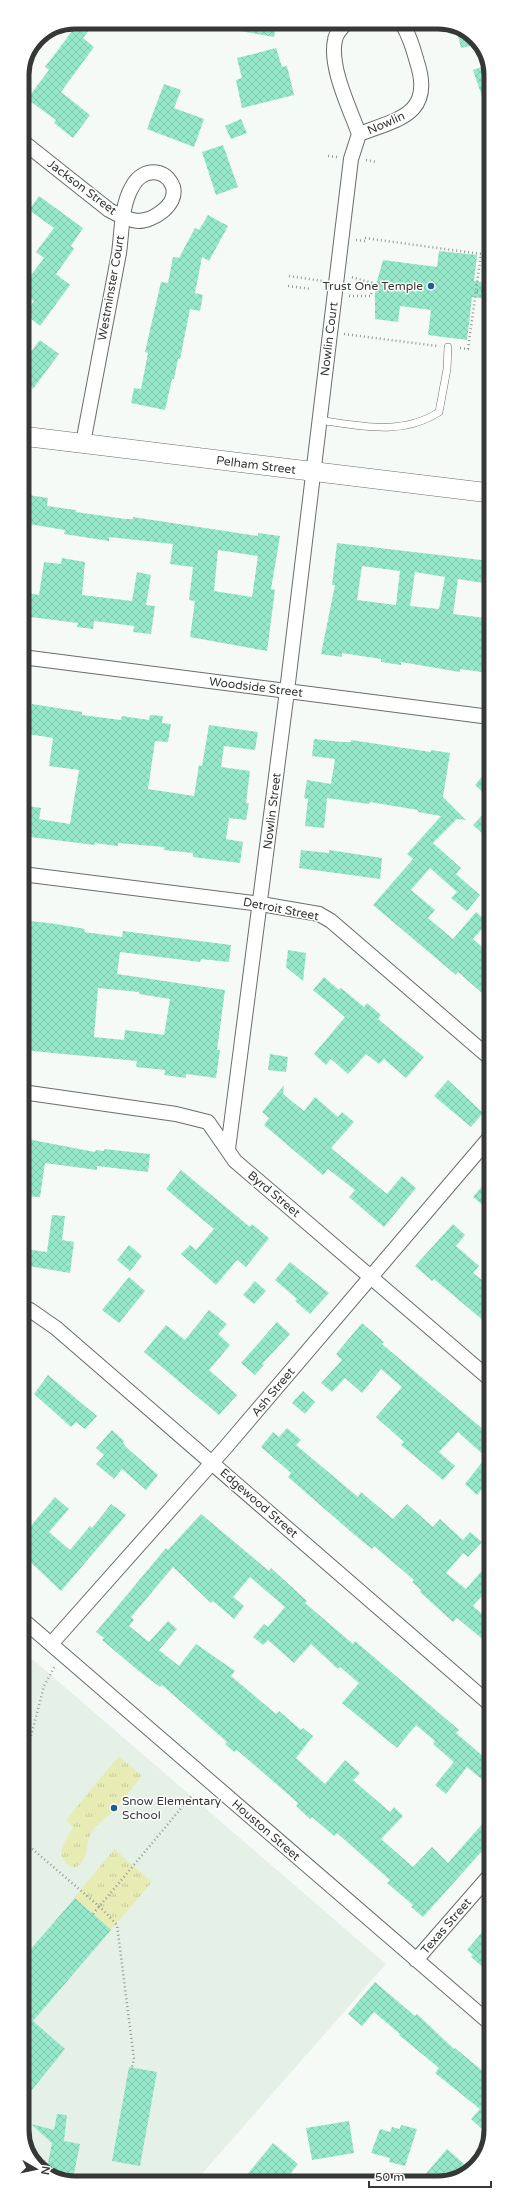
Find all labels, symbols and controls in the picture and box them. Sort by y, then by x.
street label: Nowlin [365,109,407,137]
street label: Jackson Street [45,156,120,218]
street label: Westminster Court [95,234,127,342]
place label: Trust One Temple [323,279,423,293]
marker: Trust One Temple [426,281,436,291]
street label: Nowlin Court [318,301,341,377]
street label: Pelham Street [215,453,297,477]
street label: Woodside Street [208,674,304,700]
street label: Nowlin Street [260,772,284,850]
street label: Detroit Street [242,895,320,923]
street label: Byrd Street [245,1168,303,1220]
street label: Ash Street [249,1364,298,1419]
street label: Edgewood Street [217,1465,301,1541]
place label: Snow Elementary School [122,1794,222,1822]
street label: Houston Street [229,1797,303,1864]
marker: Snow Elementary School [109,1803,119,1813]
street label: Texas Street [418,1895,474,1957]
north arrow [16,2149,56,2189]
scale bar [369,2163,491,2189]
text: N [38,2165,52,2176]
text: 50 m [375,2170,404,2184]

